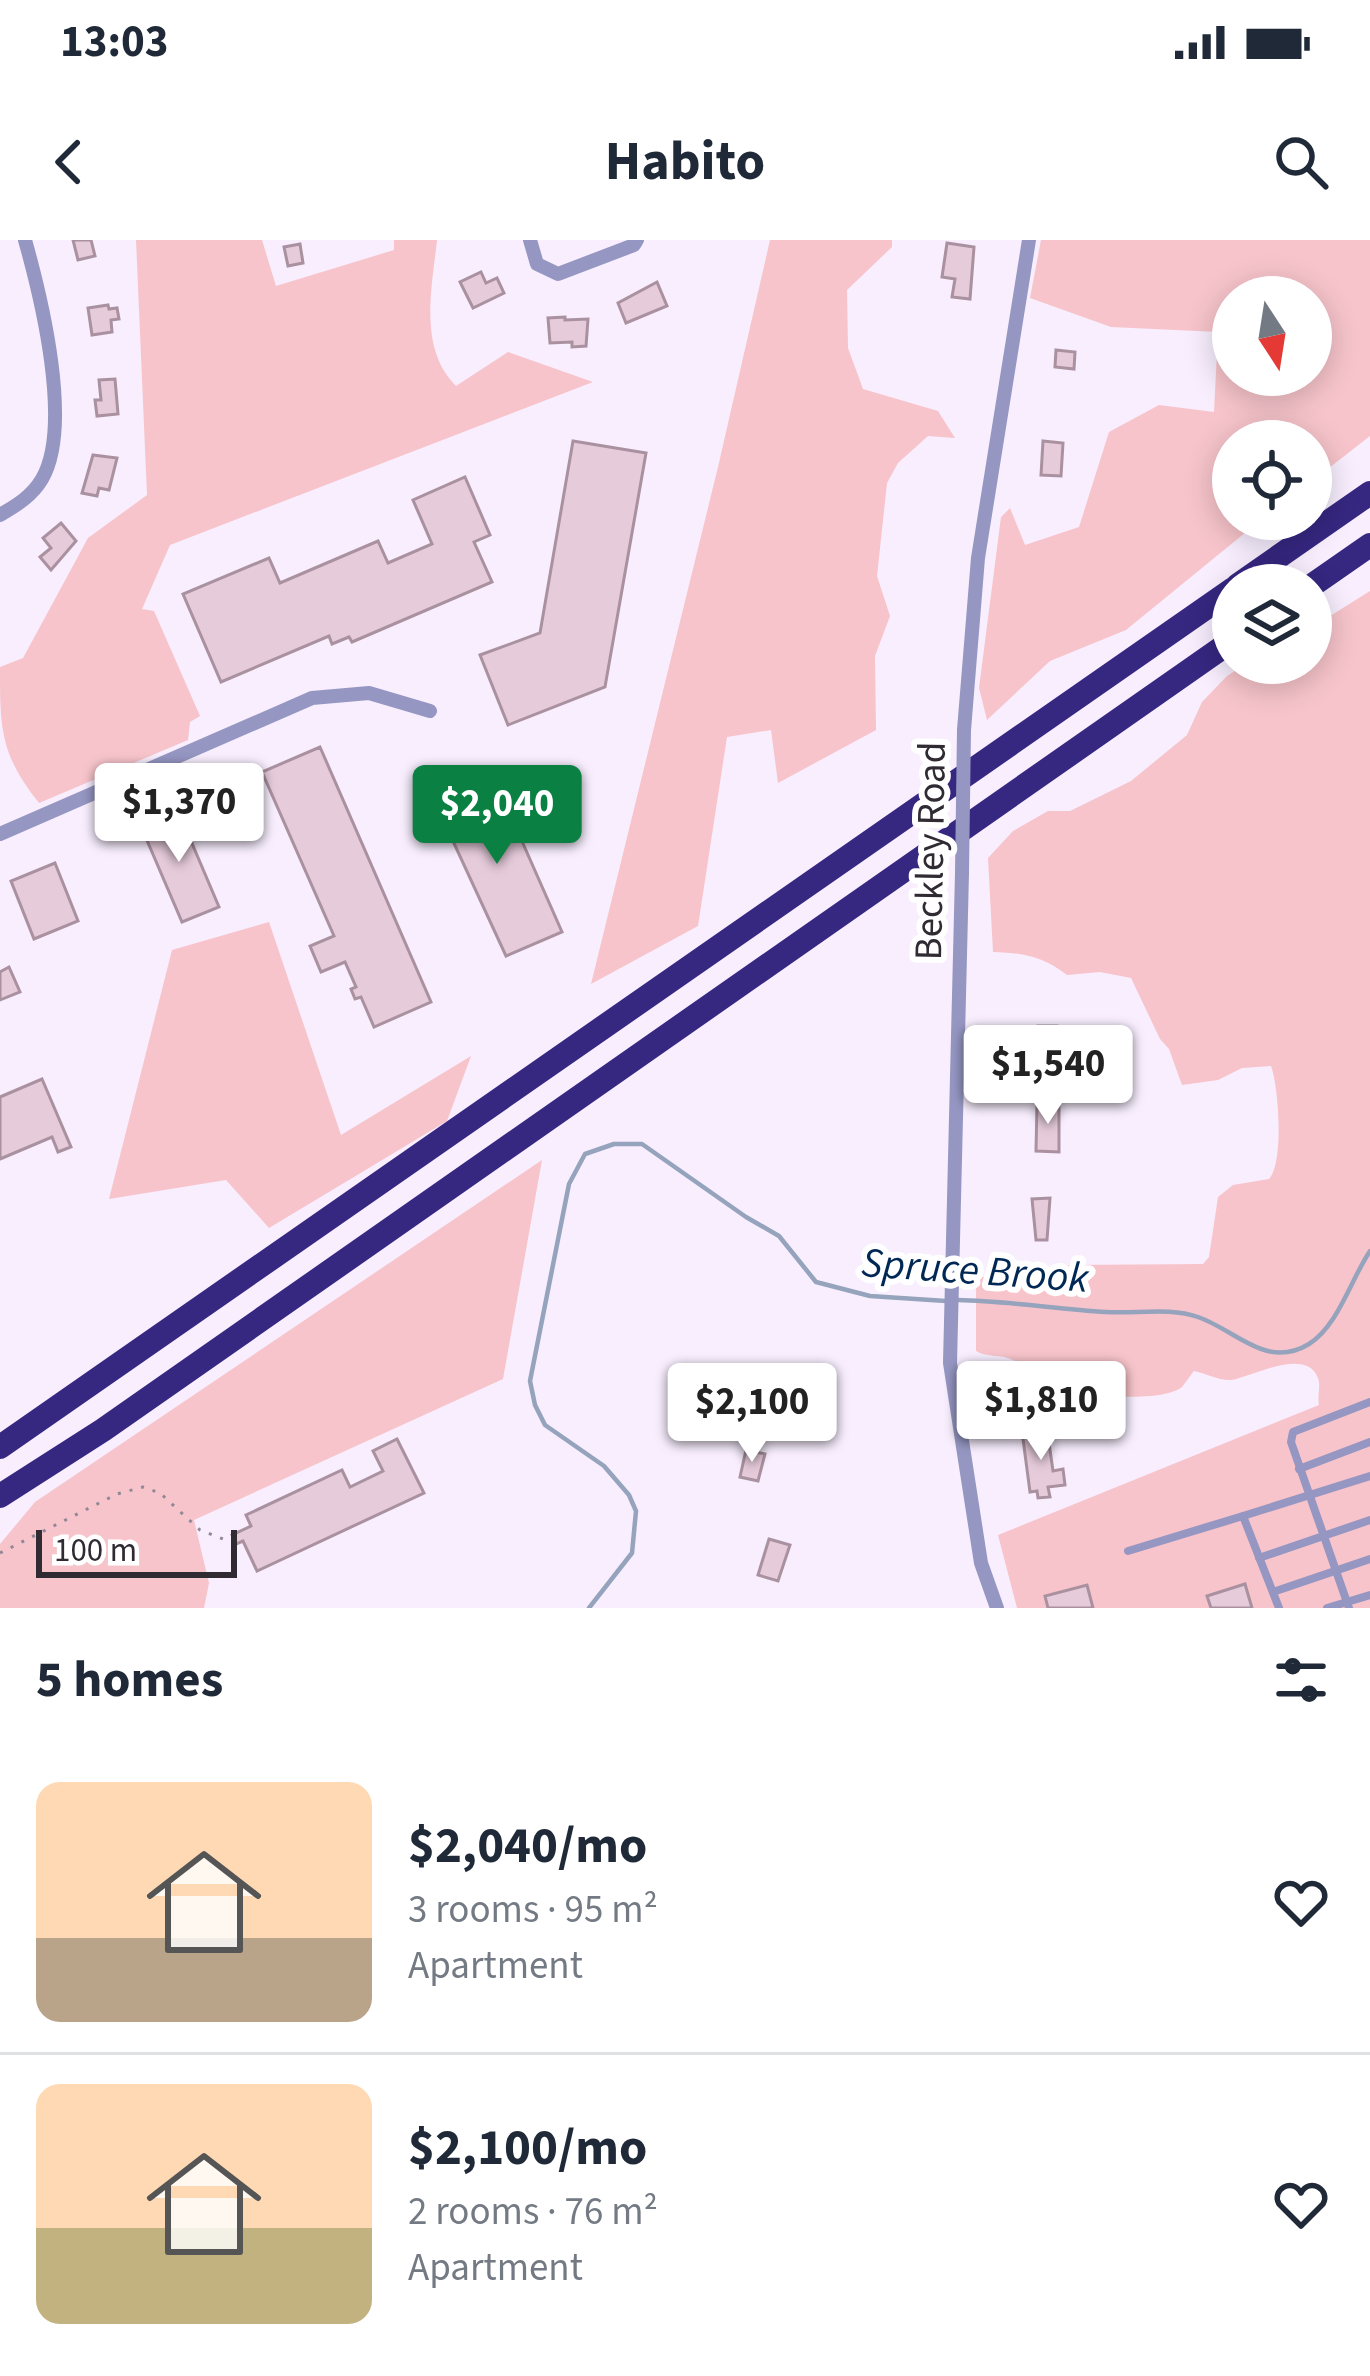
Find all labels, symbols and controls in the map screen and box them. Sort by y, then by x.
text: 13:03 [60,10,169,74]
text: Habito [605,124,765,201]
icon: back [36,129,102,195]
icon: search [1268,129,1334,195]
north arrow [1212,276,1332,396]
map controls [1212,276,1332,684]
button: locate [1212,420,1332,540]
button: layers [1212,564,1332,684]
street label: Beckley Road [901,741,961,961]
pin: $1,370 [81,763,277,865]
pin: $2,040 [399,765,595,867]
text: $1,370 [122,774,236,830]
text: $2,040 [440,776,554,832]
pin: $1,540 [950,1025,1146,1127]
text: $1,540 [991,1036,1105,1092]
water label: Spruce Brook [859,1233,1091,1309]
pin: $1,810 [943,1361,1139,1463]
pin: $2,100 [654,1363,850,1465]
text: $1,810 [984,1372,1098,1428]
text: $2,100 [695,1374,809,1430]
scale bar [36,1524,237,1577]
text: 100 m [54,1527,137,1574]
text: 5 homes [36,1644,223,1716]
icon: filters [1268,1647,1334,1713]
text: $2,040/mo [408,1810,647,1882]
icon: home [132,1830,276,1974]
icon: heart [1268,1869,1334,1935]
text: 3 rooms · 95 m² [408,1882,658,1938]
text: Apartment [408,1938,583,1994]
text: $2,100/mo [408,2112,647,2184]
icon: home [132,2132,276,2276]
icon: heart [1268,2171,1334,2237]
text: 2 rooms · 76 m² [408,2184,658,2240]
text: Apartment [408,2240,583,2296]

